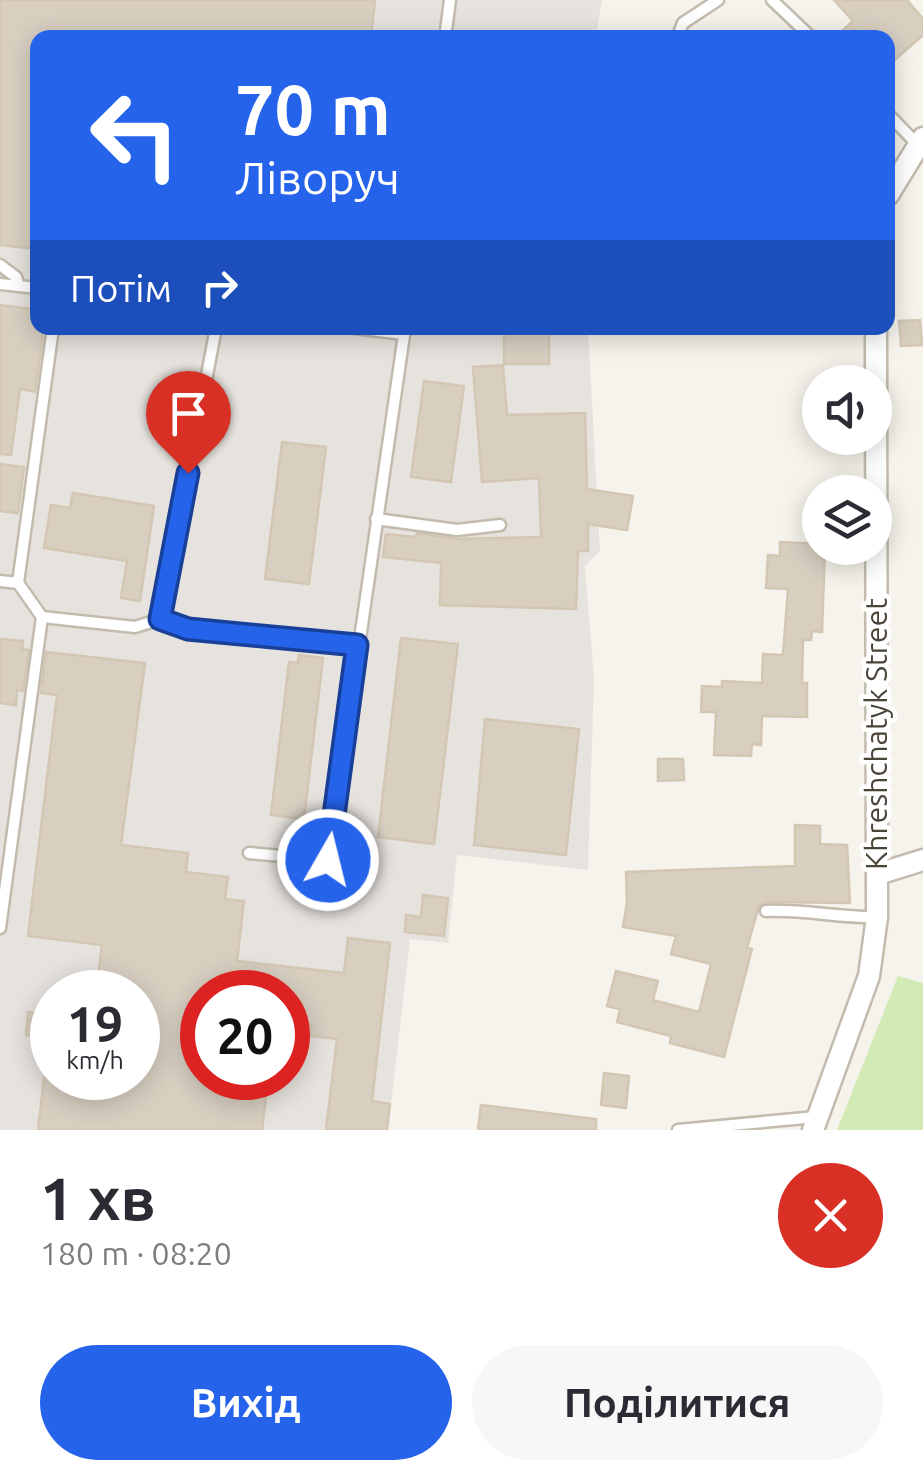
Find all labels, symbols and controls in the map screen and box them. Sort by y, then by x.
icon: left [70,70,200,200]
text: 70 m [235,70,391,148]
text: Ліворуч [235,152,400,203]
icon: right [192,260,247,315]
text: Потім [70,267,172,309]
map controls [802,365,892,565]
button: sound [802,365,892,455]
pin [146,371,231,474]
icon: arrive [161,386,216,441]
button: layers [802,475,892,565]
street label: Khreshchatyk Street [859,598,893,870]
position arrow [276,808,380,912]
speed limit sign: 20 [180,970,310,1100]
text: 19 [67,995,123,1051]
text: km/h [66,1046,124,1074]
button: close [778,1163,883,1268]
text: 1 хв [40,1164,156,1231]
text: 180 m · 08:20 [40,1235,232,1271]
button: Вихід [40,1345,452,1460]
button: Поділитися [472,1345,883,1460]

